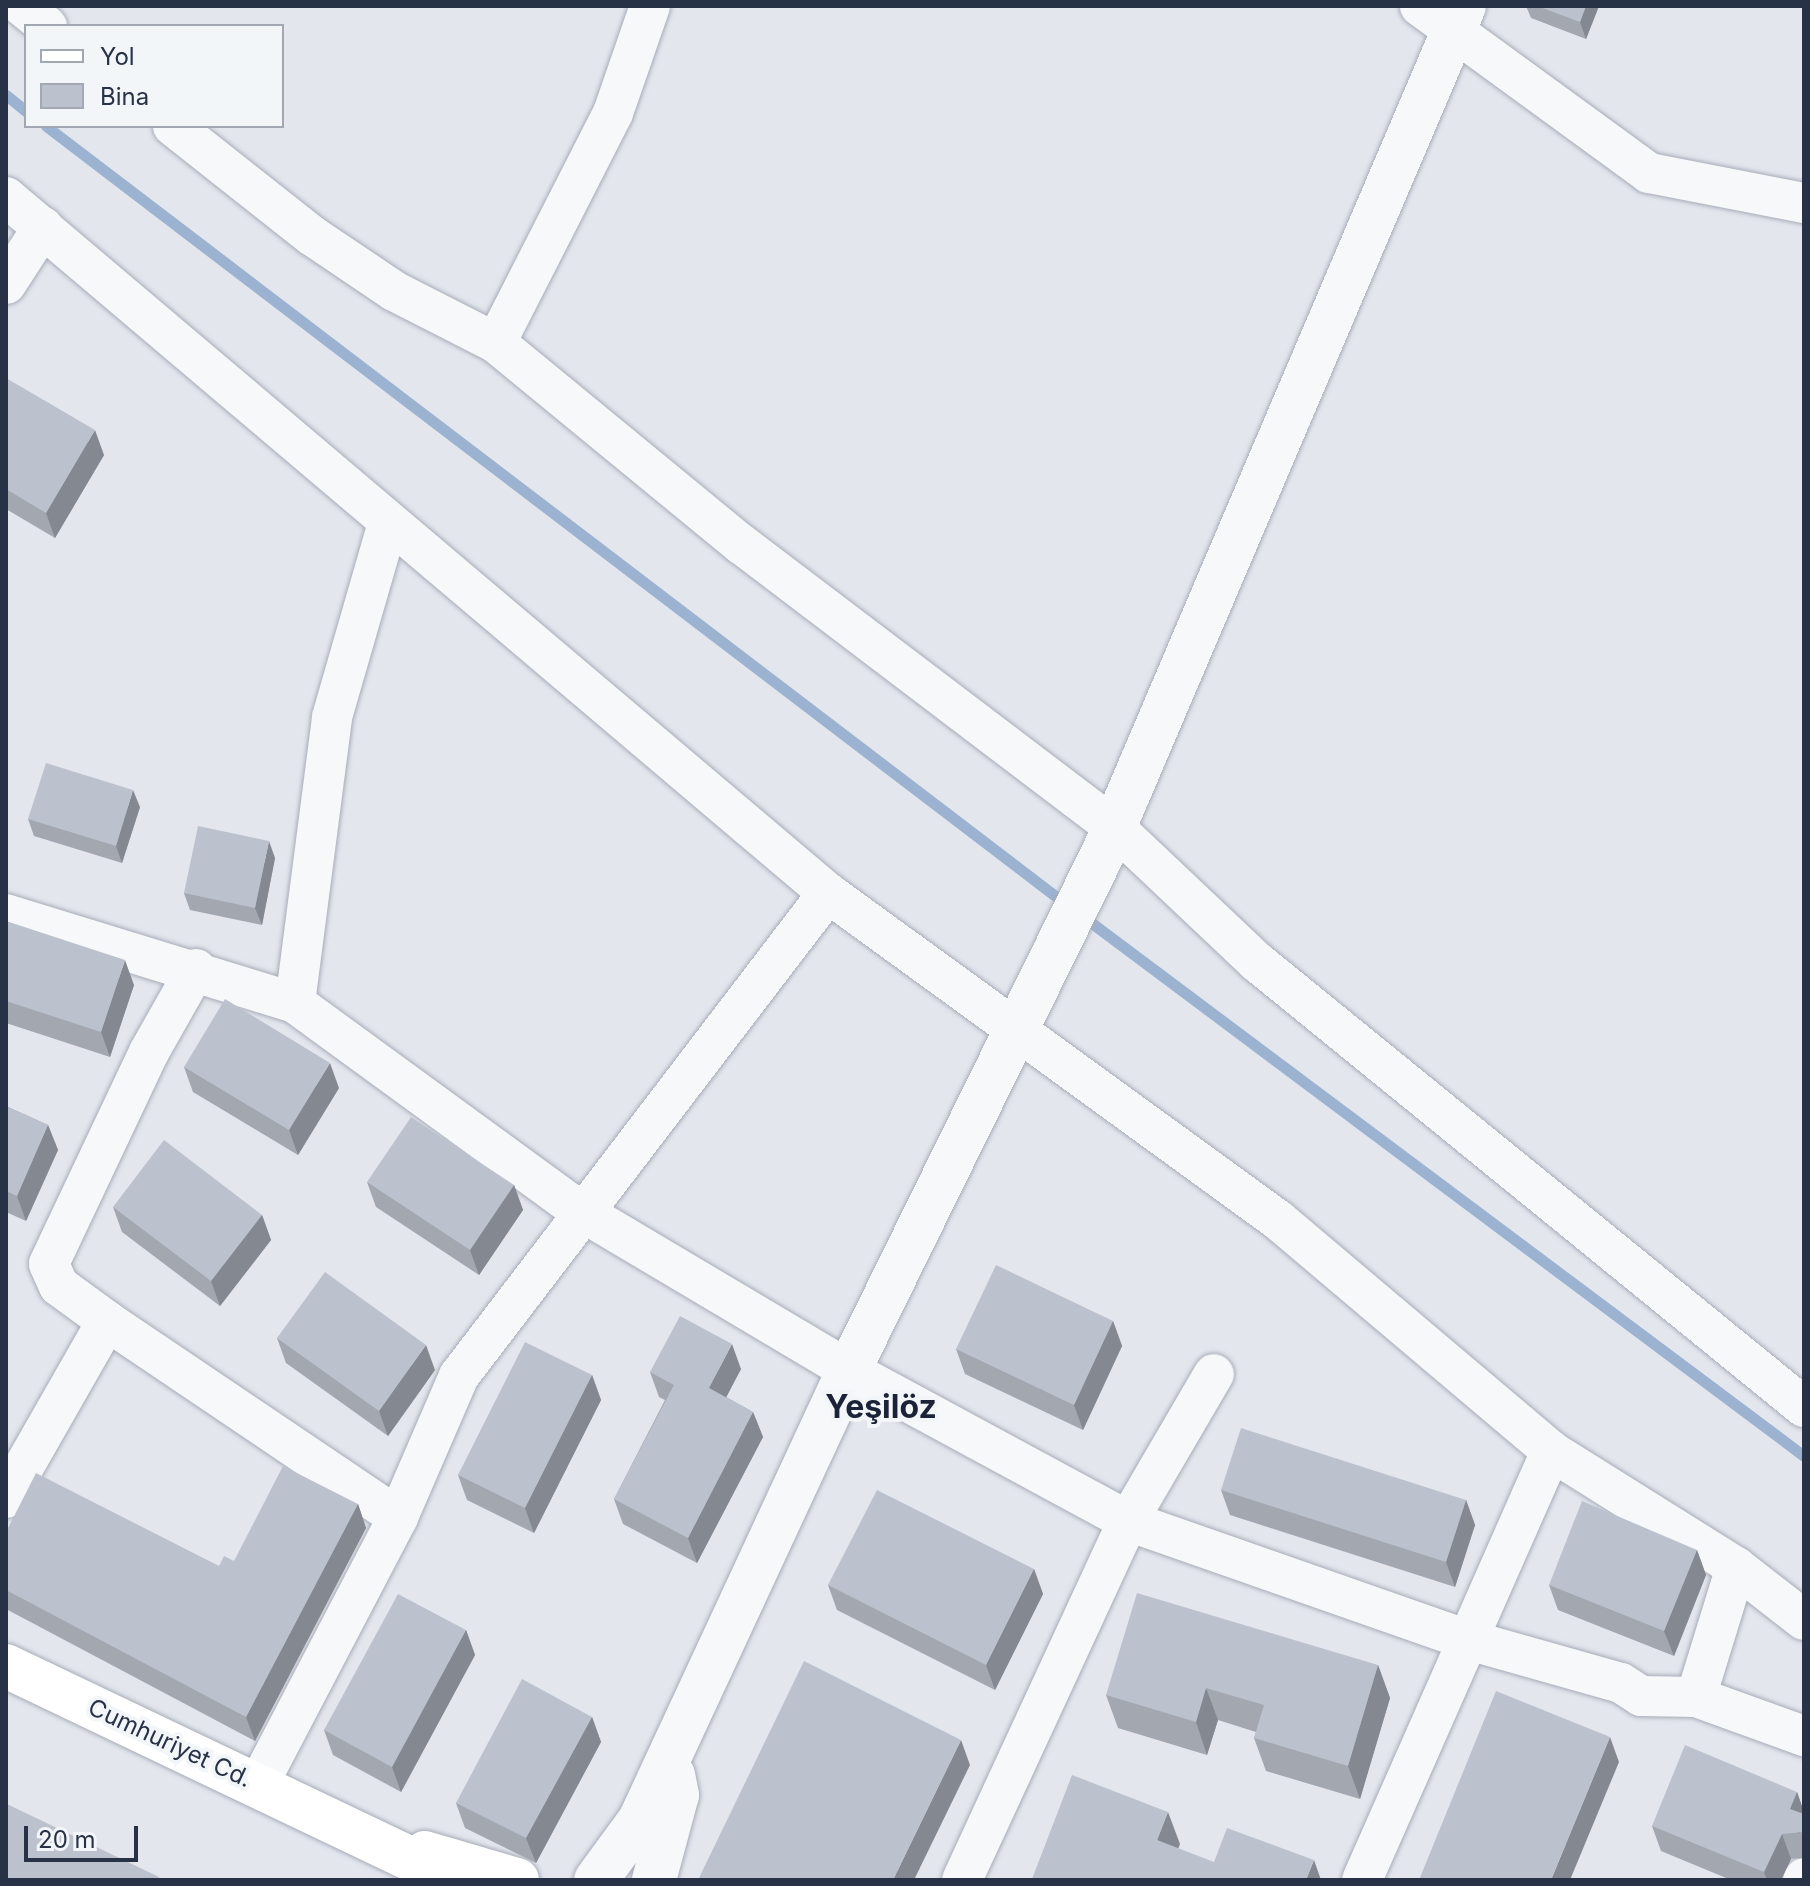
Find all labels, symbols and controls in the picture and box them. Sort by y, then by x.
legend [24,24,284,128]
text: Yol [100,42,135,71]
text: Bina [100,82,149,111]
district label: Yeşilöz [825,1388,937,1426]
street label: Cumhuriyet Cd. [84,1693,256,1793]
scale bar [28,1810,142,1860]
text: 20 m [38,1825,96,1854]

